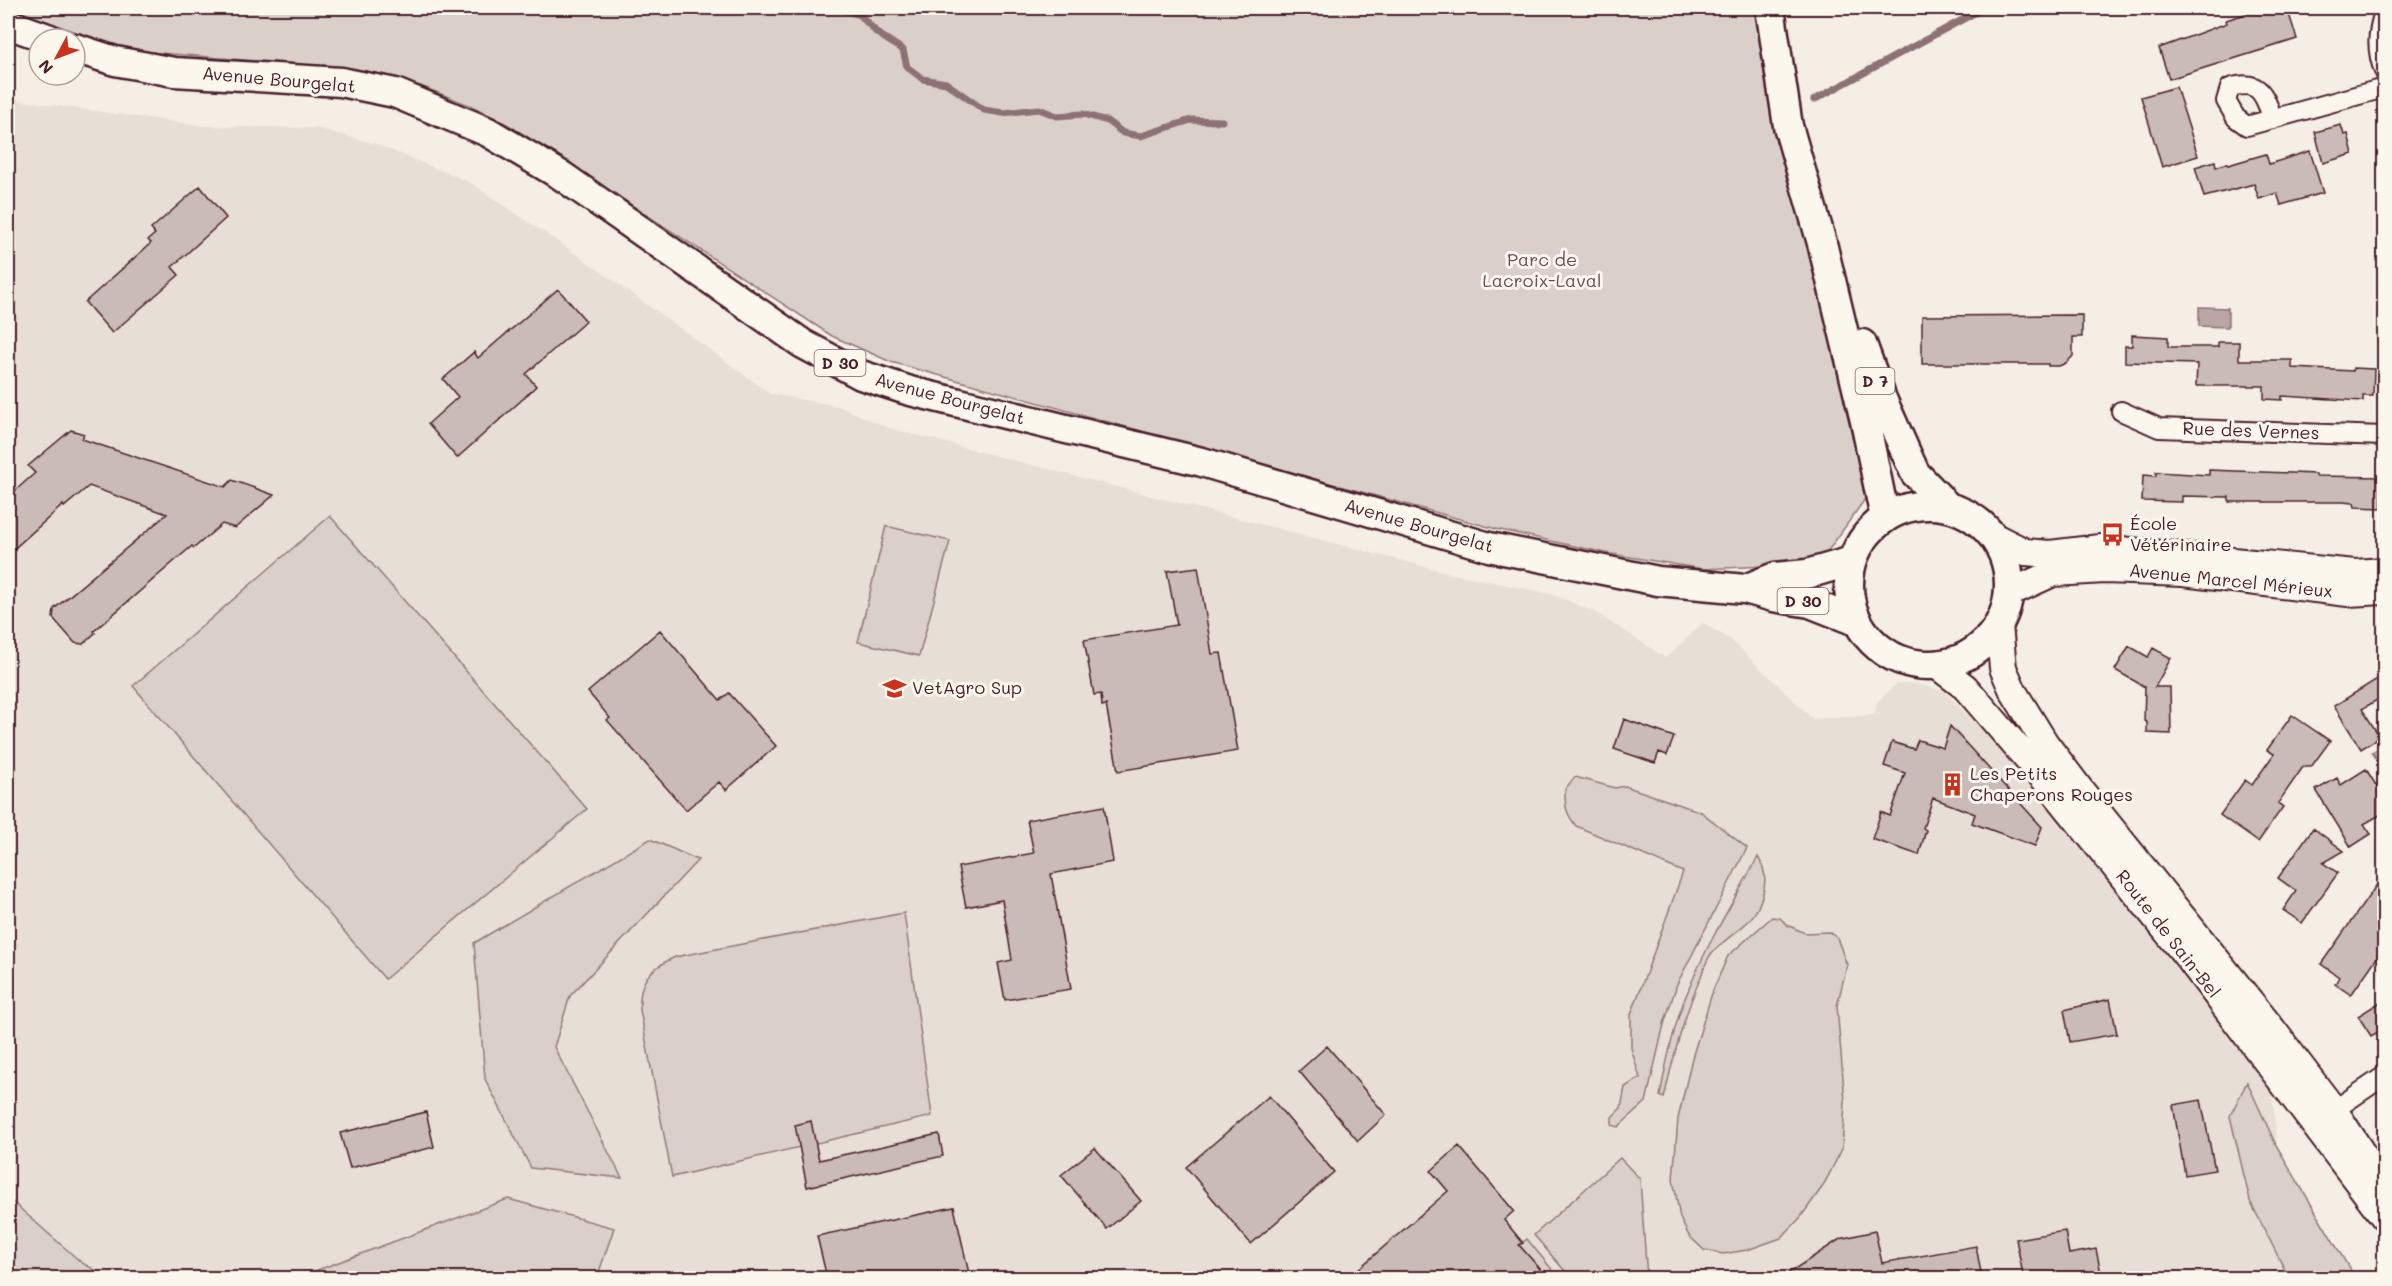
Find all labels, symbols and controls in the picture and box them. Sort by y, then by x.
north arrow [27,27,87,87]
text: N [33,56,57,79]
street label: Avenue Bourgelat [201,60,357,98]
park label: Parc de Lacroix-Laval [1482,247,1602,292]
road number: D 30 [814,350,866,376]
street label: Avenue Bourgelat [873,367,1028,430]
road number: D 7 [1856,368,1894,394]
street label: Rue des Vernes [2182,416,2320,444]
street label: Avenue Bourgelat [1342,492,1497,558]
place label: École Vétérinaire [2130,511,2232,556]
bus stop icon: École Vétérinaire [2099,521,2125,547]
street label: Avenue Marcel Mérieux [2128,557,2334,603]
road number: D 30 [1778,588,1828,614]
school or university icon: VetAgro Sup [881,675,907,701]
place label: VetAgro Sup [912,675,1022,699]
place label: Les Petits Chaperons Rouges [1970,761,2133,806]
building icon: Les Petits Chaperons Rouges [1939,771,1965,797]
street label: Route de Sain-Bel [2111,864,2226,1002]

